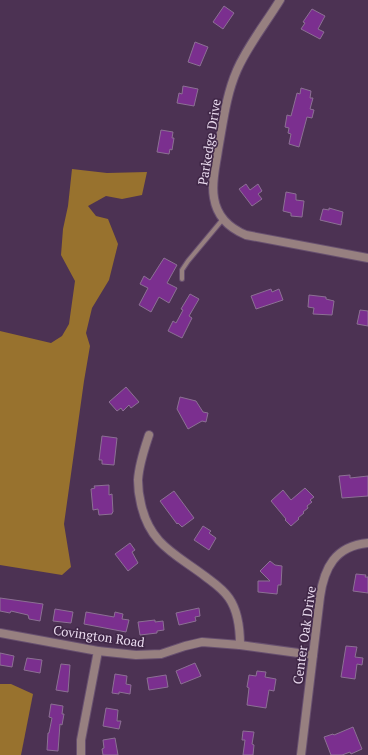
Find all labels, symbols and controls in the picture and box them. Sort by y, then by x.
street label: Parkedge Drive [193,98,225,186]
street label: Center Oak Drive [288,585,320,685]
street label: Covington Road [52,621,146,651]

